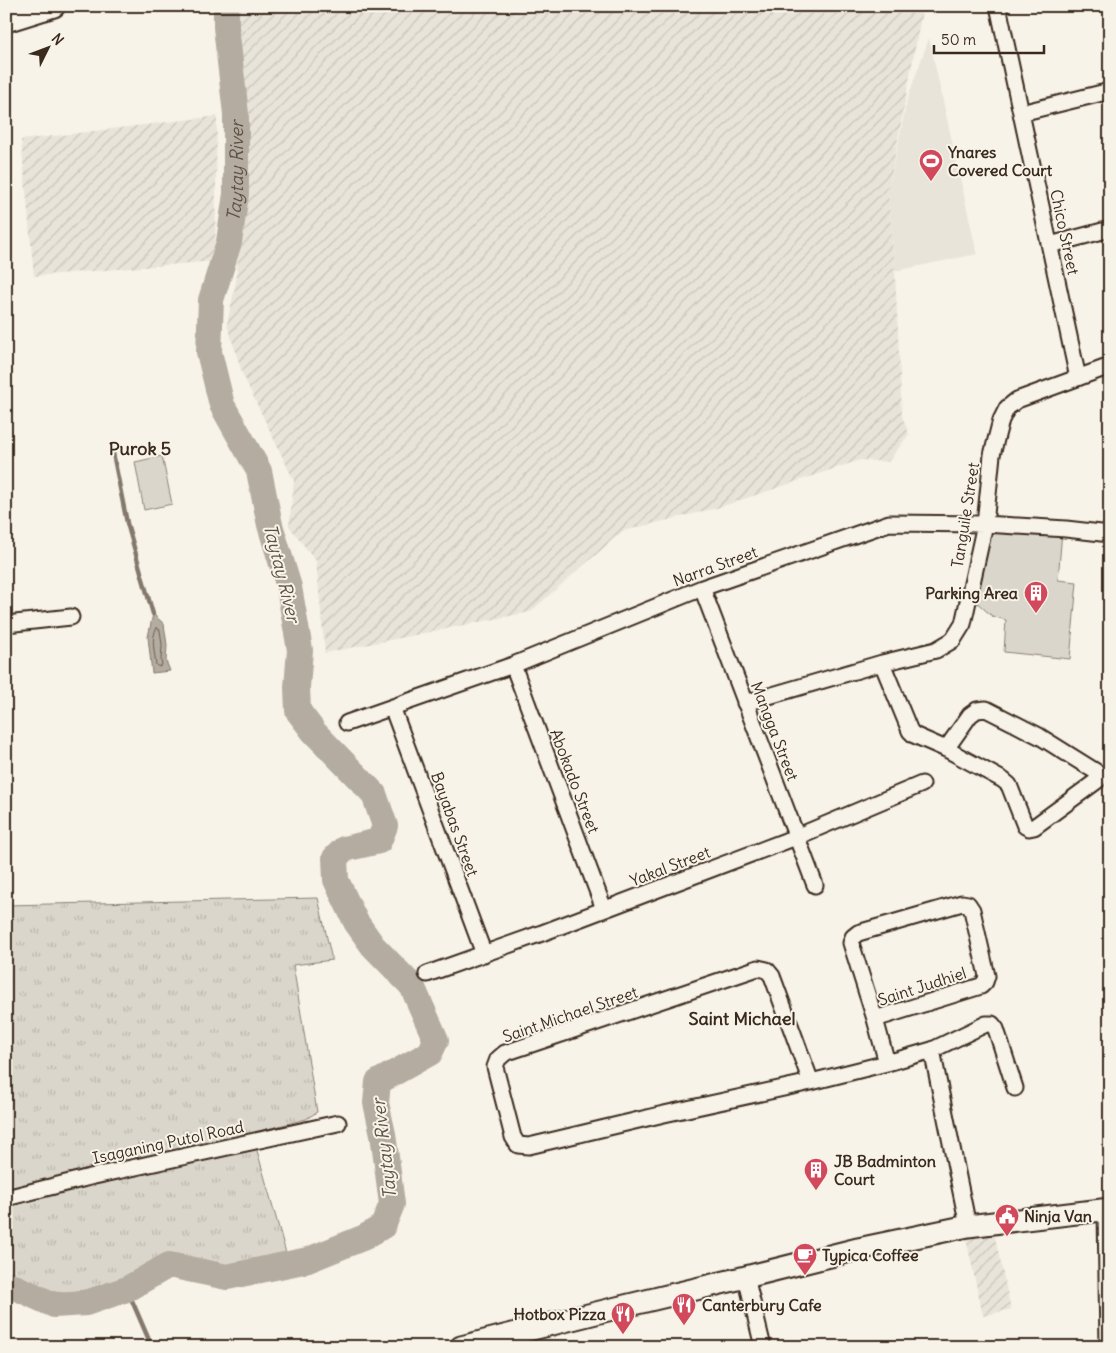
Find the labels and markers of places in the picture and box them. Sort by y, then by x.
place label: Ynares Covered Court [947,142,1053,180]
sports icon: Ynares Covered Court [918,148,944,182]
building icon: Parking Area [1023,580,1049,614]
place label: Parking Area [925,583,1018,604]
place label: JB Badminton Court [834,1151,936,1189]
building icon: JB Badminton Court [803,1157,829,1191]
public building icon: Ninja Van [994,1203,1020,1237]
place label: Ninja Van [1024,1206,1092,1226]
cafe icon: Typica Coffee [792,1242,818,1276]
place label: Typica Coffee [822,1245,919,1266]
restaurant icon: Canterbury Cafe [671,1292,697,1326]
place label: Canterbury Cafe [702,1295,822,1316]
restaurant icon: Hotbox Pizza [610,1301,636,1335]
place label: Hotbox Pizza [513,1304,606,1324]

